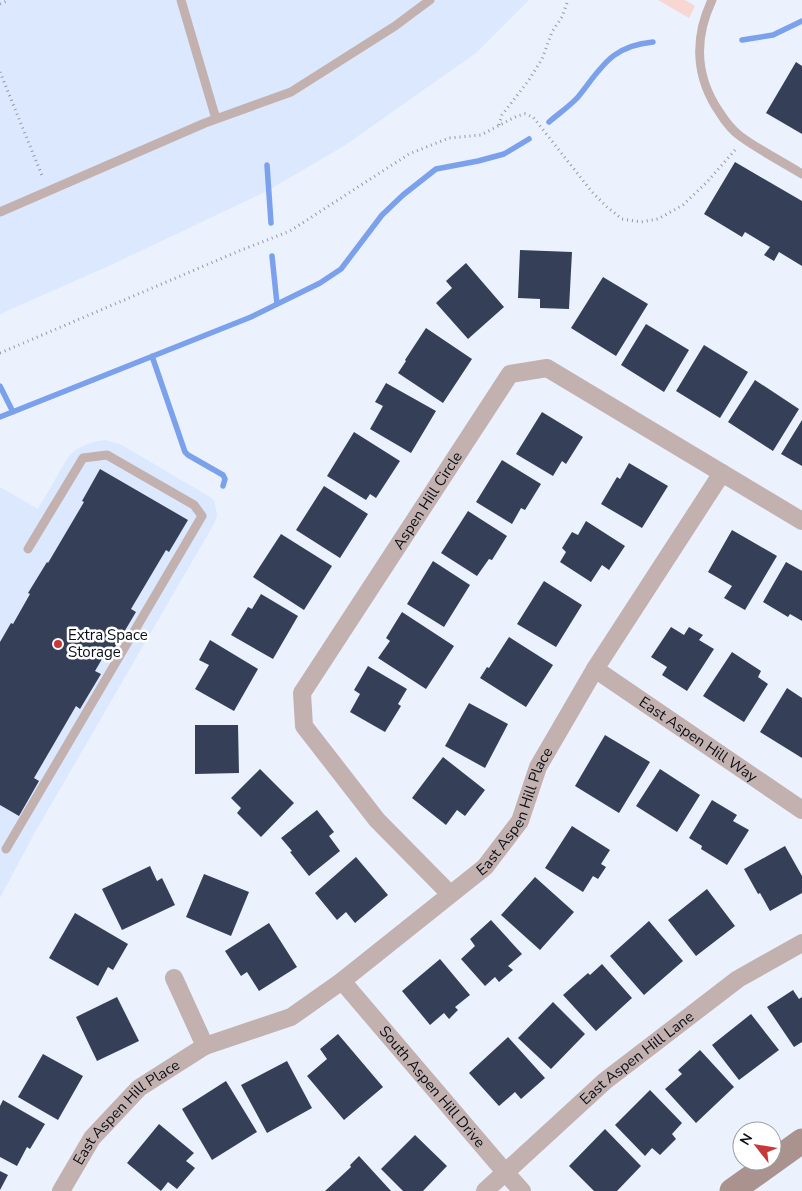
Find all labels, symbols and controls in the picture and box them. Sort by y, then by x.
street label: Aspen Hill Circle [388,448,467,553]
place label: Extra Space Storage [68,625,148,662]
marker: Extra Space Storage [52,638,64,650]
street label: East Aspen Hill Way [635,692,762,787]
street label: East Aspen Hill Place [472,744,557,880]
street label: East Aspen Hill Lane [575,1006,698,1109]
street label: South Aspen Hill Drive [375,1022,490,1152]
street label: East Aspen Hill Place [68,1055,183,1169]
north arrow [732,1121,782,1171]
text: N [735,1130,757,1149]

